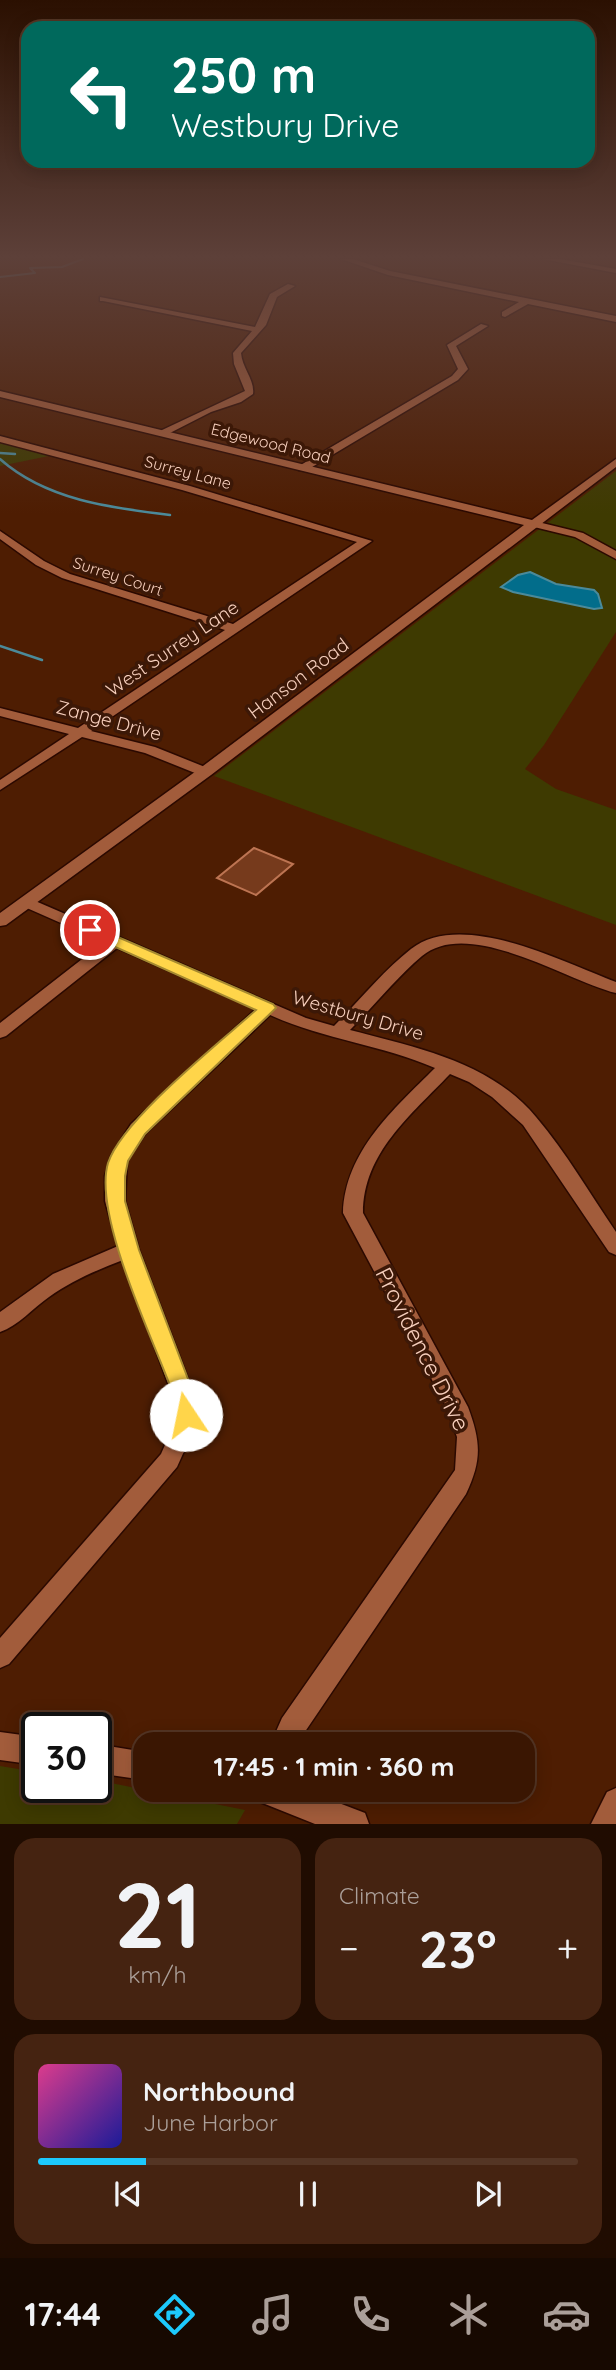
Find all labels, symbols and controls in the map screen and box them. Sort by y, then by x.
text: 250 m [171,44,316,105]
icon: left [56,49,147,140]
text: Westbury Drive [171,105,399,145]
street label: Edgewood Road [209,418,333,468]
street label: Surrey Lane [142,451,234,493]
street label: Surrey Court [71,552,165,600]
street label: West Surrey Lane [101,595,243,701]
street label: Hanson Road [243,632,353,724]
street label: Zange Drive [54,694,164,746]
pin [60,900,120,960]
icon: arrive [71,911,109,949]
street label: Westbury Drive [290,985,426,1045]
street label: Providence Drive [369,1262,477,1436]
position arrow [149,1378,223,1452]
speed limit sign: 30 [21,1712,112,1803]
text: 17:45 · 1 min · 360 m [214,1750,454,1783]
text: 21 [114,1857,201,1971]
text: Climate [339,1881,420,1910]
text: 23° [419,1916,497,1981]
text: − [339,1924,359,1972]
text: + [557,1924,578,1972]
text: km/h [128,1960,187,1989]
text: Northbound [143,2075,295,2108]
text: June Harbor [143,2108,278,2137]
icon: previous [109,2175,147,2213]
icon: pause [289,2175,327,2213]
icon: next [469,2175,507,2213]
icon: directions [150,2290,199,2339]
icon: music [248,2290,297,2339]
icon: phone [346,2290,395,2339]
icon: climate [444,2290,493,2339]
icon: car [542,2290,591,2339]
text: 17:44 [25,2294,101,2334]

